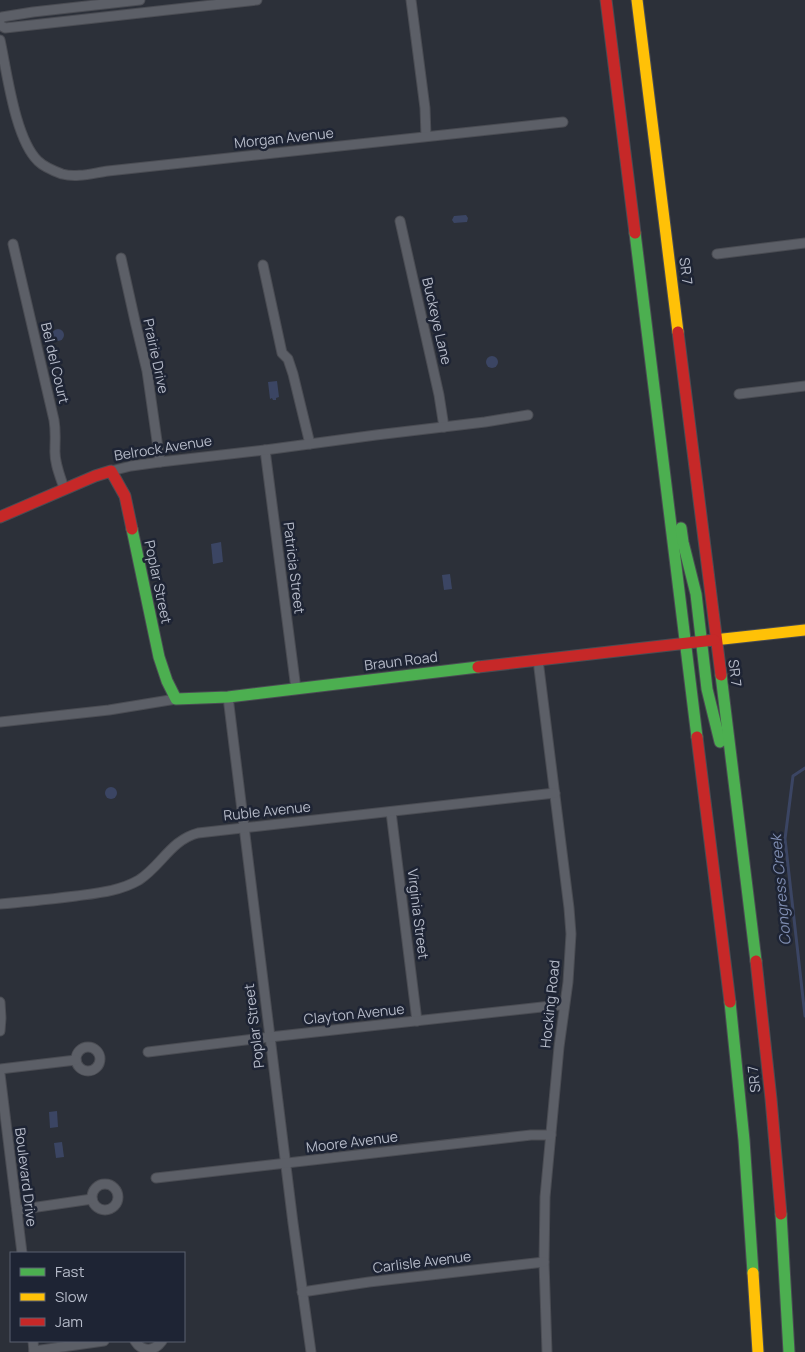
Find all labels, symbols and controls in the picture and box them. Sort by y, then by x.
street label: Morgan Avenue [233,123,335,152]
street label: SR 7 [675,256,698,286]
street label: Buckeye Lane [418,275,457,366]
street label: Prairie Drive [139,317,174,395]
street label: Bel del Court [37,320,74,406]
street label: Belrock Avenue [113,430,213,465]
street label: Patricia Street [279,521,310,615]
street label: Poplar Street [140,538,177,626]
street label: Braun Road [363,647,439,674]
street label: SR 7 [724,658,747,688]
street label: Ruble Avenue [222,796,312,825]
water label: Congress Creek [765,831,796,946]
street label: Virginia Street [404,868,434,961]
street label: Hocking Road [535,959,564,1049]
street label: Poplar Street [239,982,268,1069]
street label: Clayton Avenue [303,999,405,1028]
street label: SR 7 [743,1064,764,1094]
street label: Boulevard Drive [11,1126,42,1228]
street label: Moore Avenue [305,1126,399,1157]
street label: Carlisle Avenue [372,1246,472,1277]
legend [10,1252,185,1342]
text: Fast [55,1261,84,1282]
text: Slow [55,1286,88,1307]
text: Jam [55,1311,83,1332]

